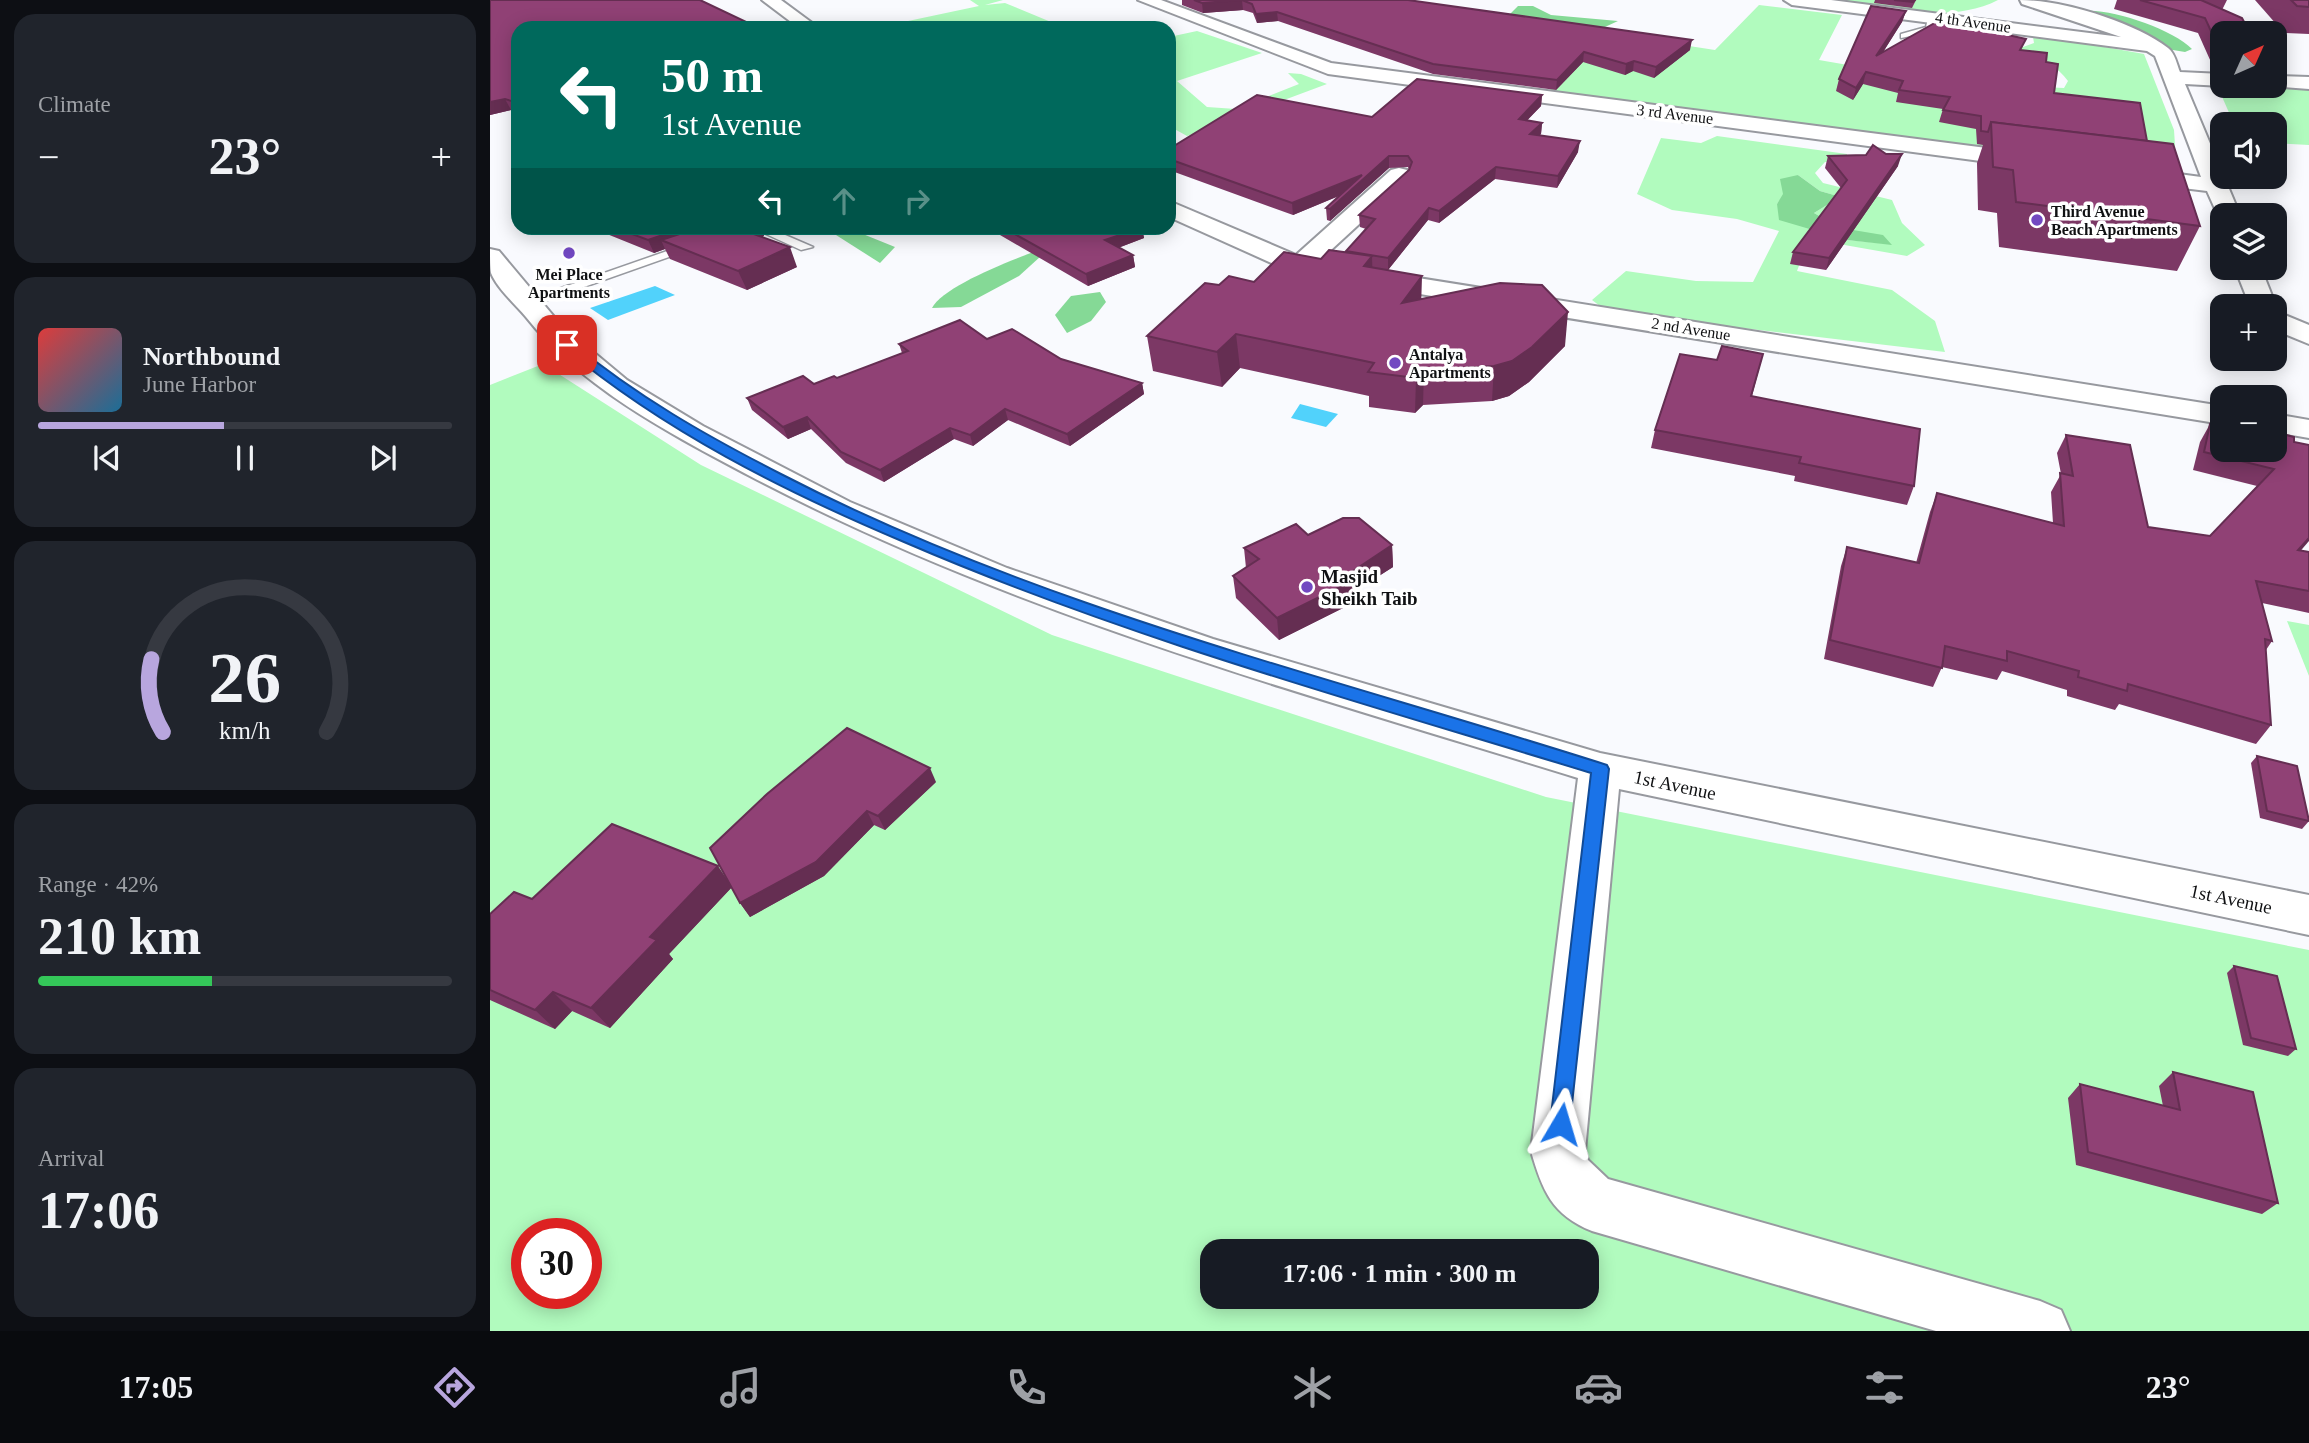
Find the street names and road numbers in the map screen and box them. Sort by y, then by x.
street label: 4 th Avenue [1934,8,2012,36]
street label: 3 rd Avenue [1636,101,1714,127]
street label: 2 nd Avenue [1650,314,1732,344]
street label: 1st Avenue [1632,766,1718,804]
street label: 1st Avenue [2188,880,2274,918]

